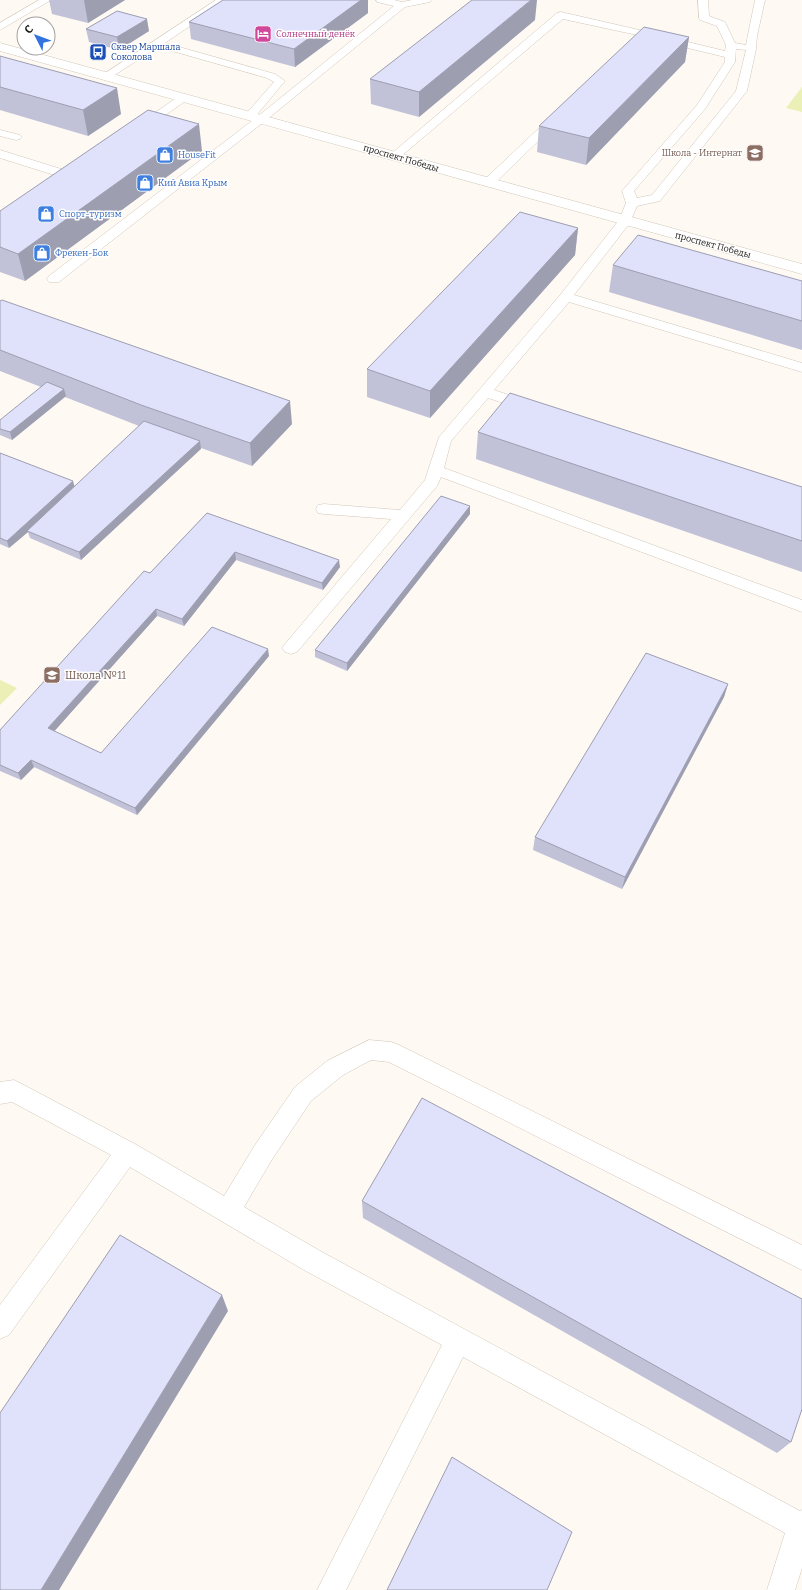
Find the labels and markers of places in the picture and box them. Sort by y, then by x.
hotel icon: Солнечный денёк [253,24,273,44]
place label: Солнечный денёк [276,29,356,39]
bus stop icon: Сквер Маршала Соколова [88,42,108,62]
place label: Сквер Маршала Соколова [111,42,180,62]
school or university icon: Школа - Интернат [745,143,765,163]
shop icon: HouseFit [155,145,175,165]
place label: Школа - Интернат [662,148,742,158]
place label: HouseFit [178,150,217,160]
shop icon: Кий Авиа Крым [135,173,155,193]
place label: Кий Авиа Крым [158,178,228,188]
shop icon: Спорт-туризм [36,204,56,224]
place label: Спорт-туризм [59,209,122,219]
shop icon: Фрекен-Бок [32,243,52,263]
place label: Фрекен-Бок [55,248,109,258]
school or university icon: Школа №11 [42,665,62,685]
place label: Школа №11 [65,669,127,682]

